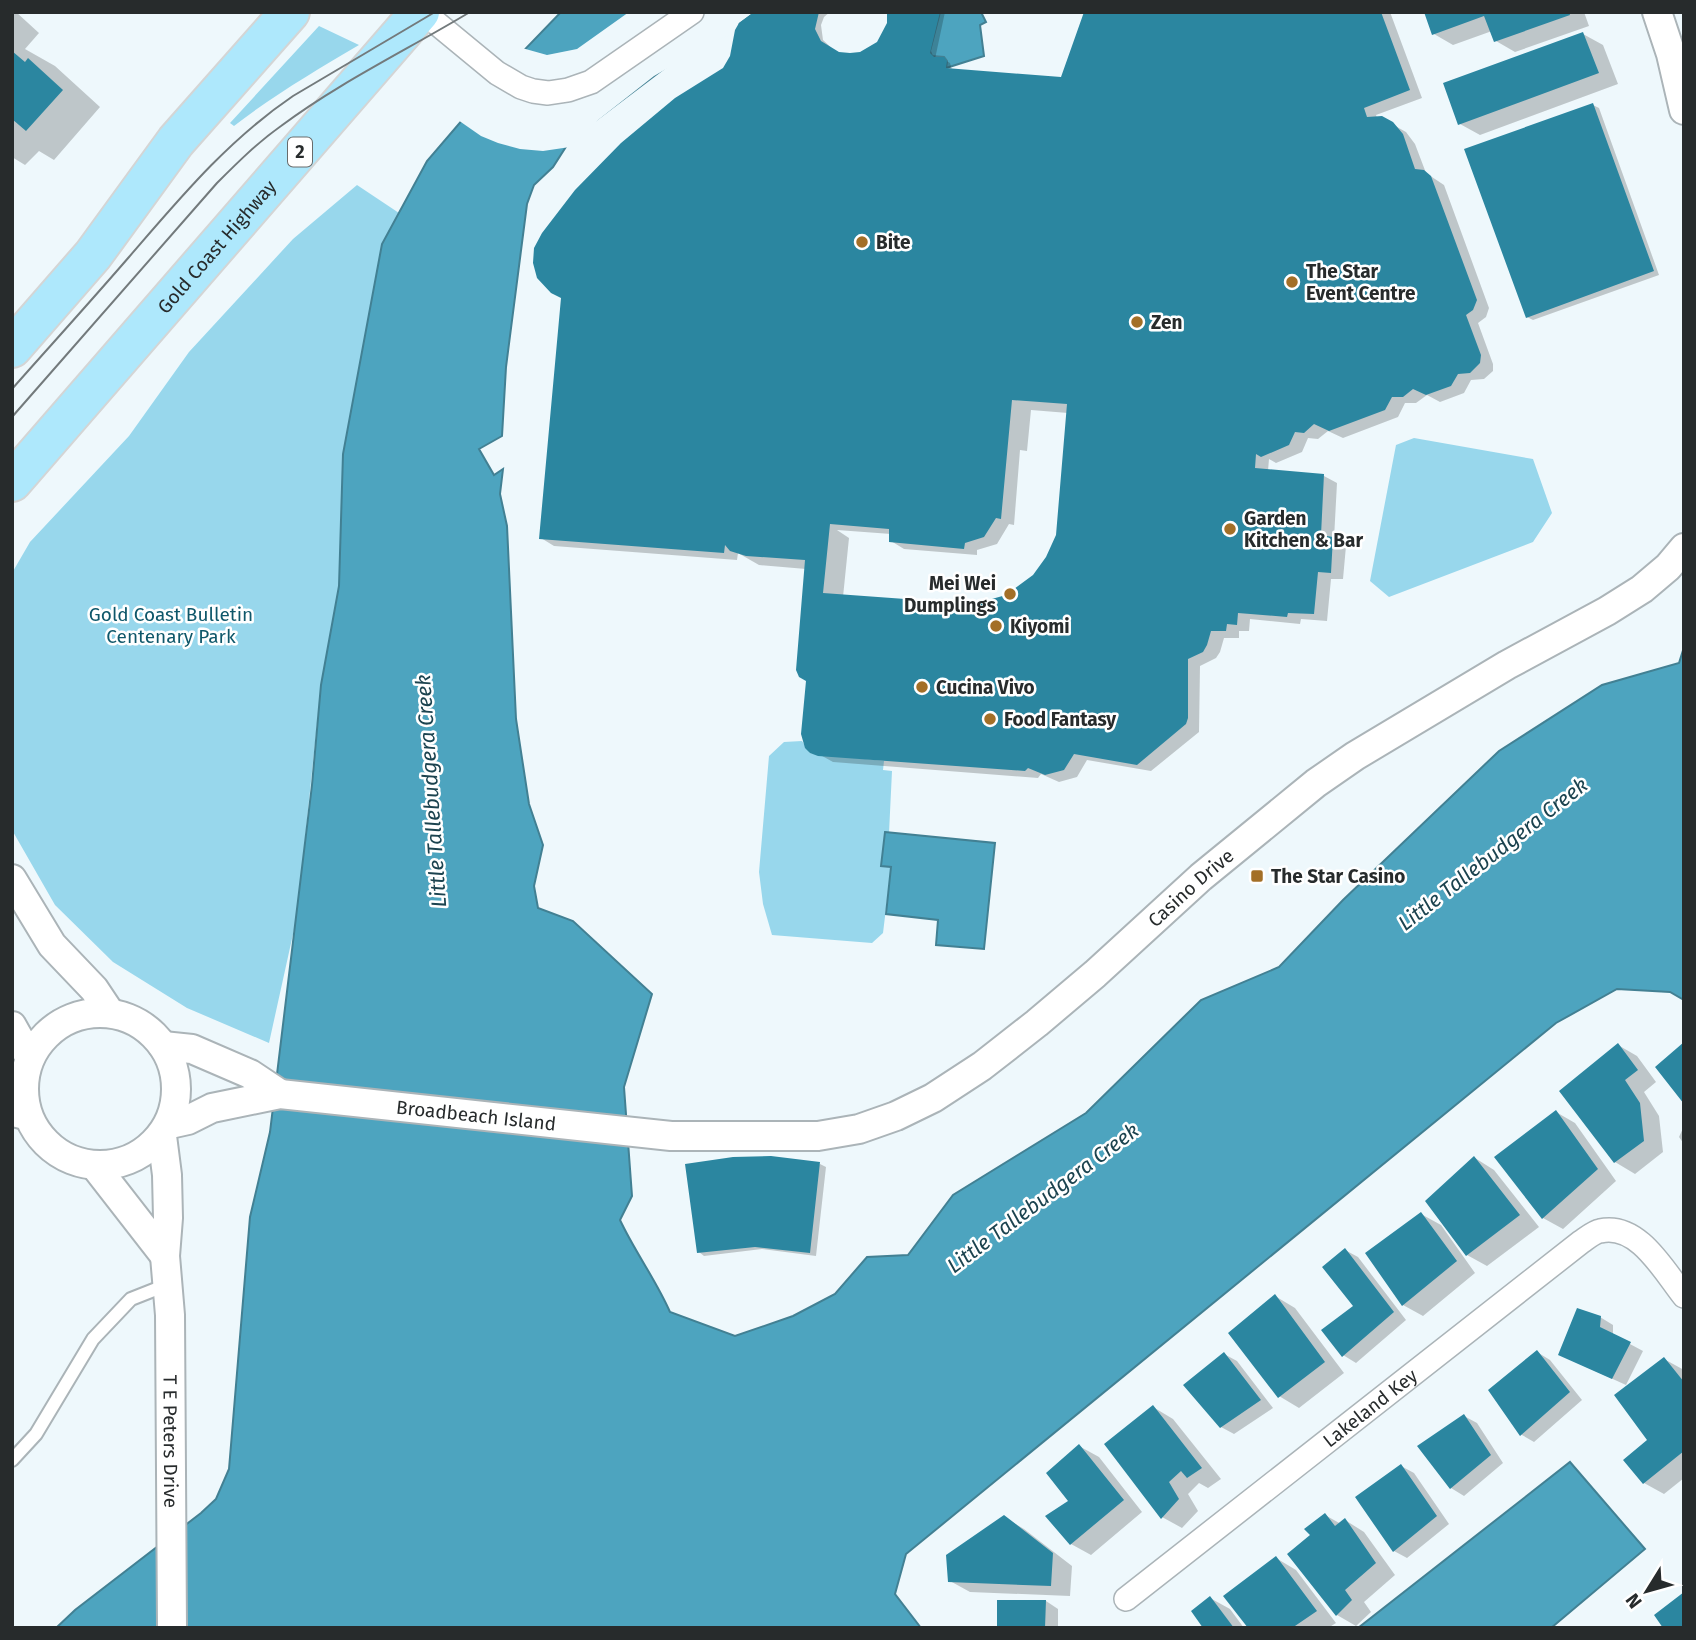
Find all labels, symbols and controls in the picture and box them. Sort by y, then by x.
road number: 2 [288,138,312,167]
street label: Gold Coast Highway [152,174,281,318]
place label: Bite [876,231,911,254]
marker: Bite [854,234,870,250]
place label: The Star Event Centre [1306,260,1415,305]
marker: The Star Event Centre [1284,274,1300,290]
place label: Zen [1151,311,1182,334]
marker: Zen [1129,314,1145,330]
place label: Garden Kitchen & Bar [1244,507,1363,552]
marker: Garden Kitchen & Bar [1222,521,1238,537]
place label: Mei Wei Dumplings [904,572,996,617]
marker: Mei Wei Dumplings [1002,586,1018,602]
park label: Gold Coast Bulletin Centenary Park [89,603,253,648]
place label: Kiyomi [1010,615,1070,638]
marker: Kiyomi [988,618,1004,634]
water label: Little Tallebudgera Creek [410,674,452,908]
place label: Cucina Vivo [936,676,1035,699]
marker: Cucina Vivo [914,679,930,695]
place label: Food Fantasy [1004,708,1116,731]
marker: Food Fantasy [982,711,998,727]
water label: Little Tallebudgera Creek [1393,772,1593,936]
street label: Casino Drive [1143,844,1238,932]
place label: The Star Casino [1271,865,1405,888]
marker: The Star Casino [1249,868,1265,884]
street label: Broadbeach Island [395,1095,557,1135]
water label: Little Tallebudgera Creek [942,1117,1144,1279]
street label: Lakeland Key [1318,1363,1422,1452]
street label: T E Peters Drive [159,1375,183,1508]
north arrow [1612,1556,1682,1626]
text: N [1621,1589,1647,1613]

